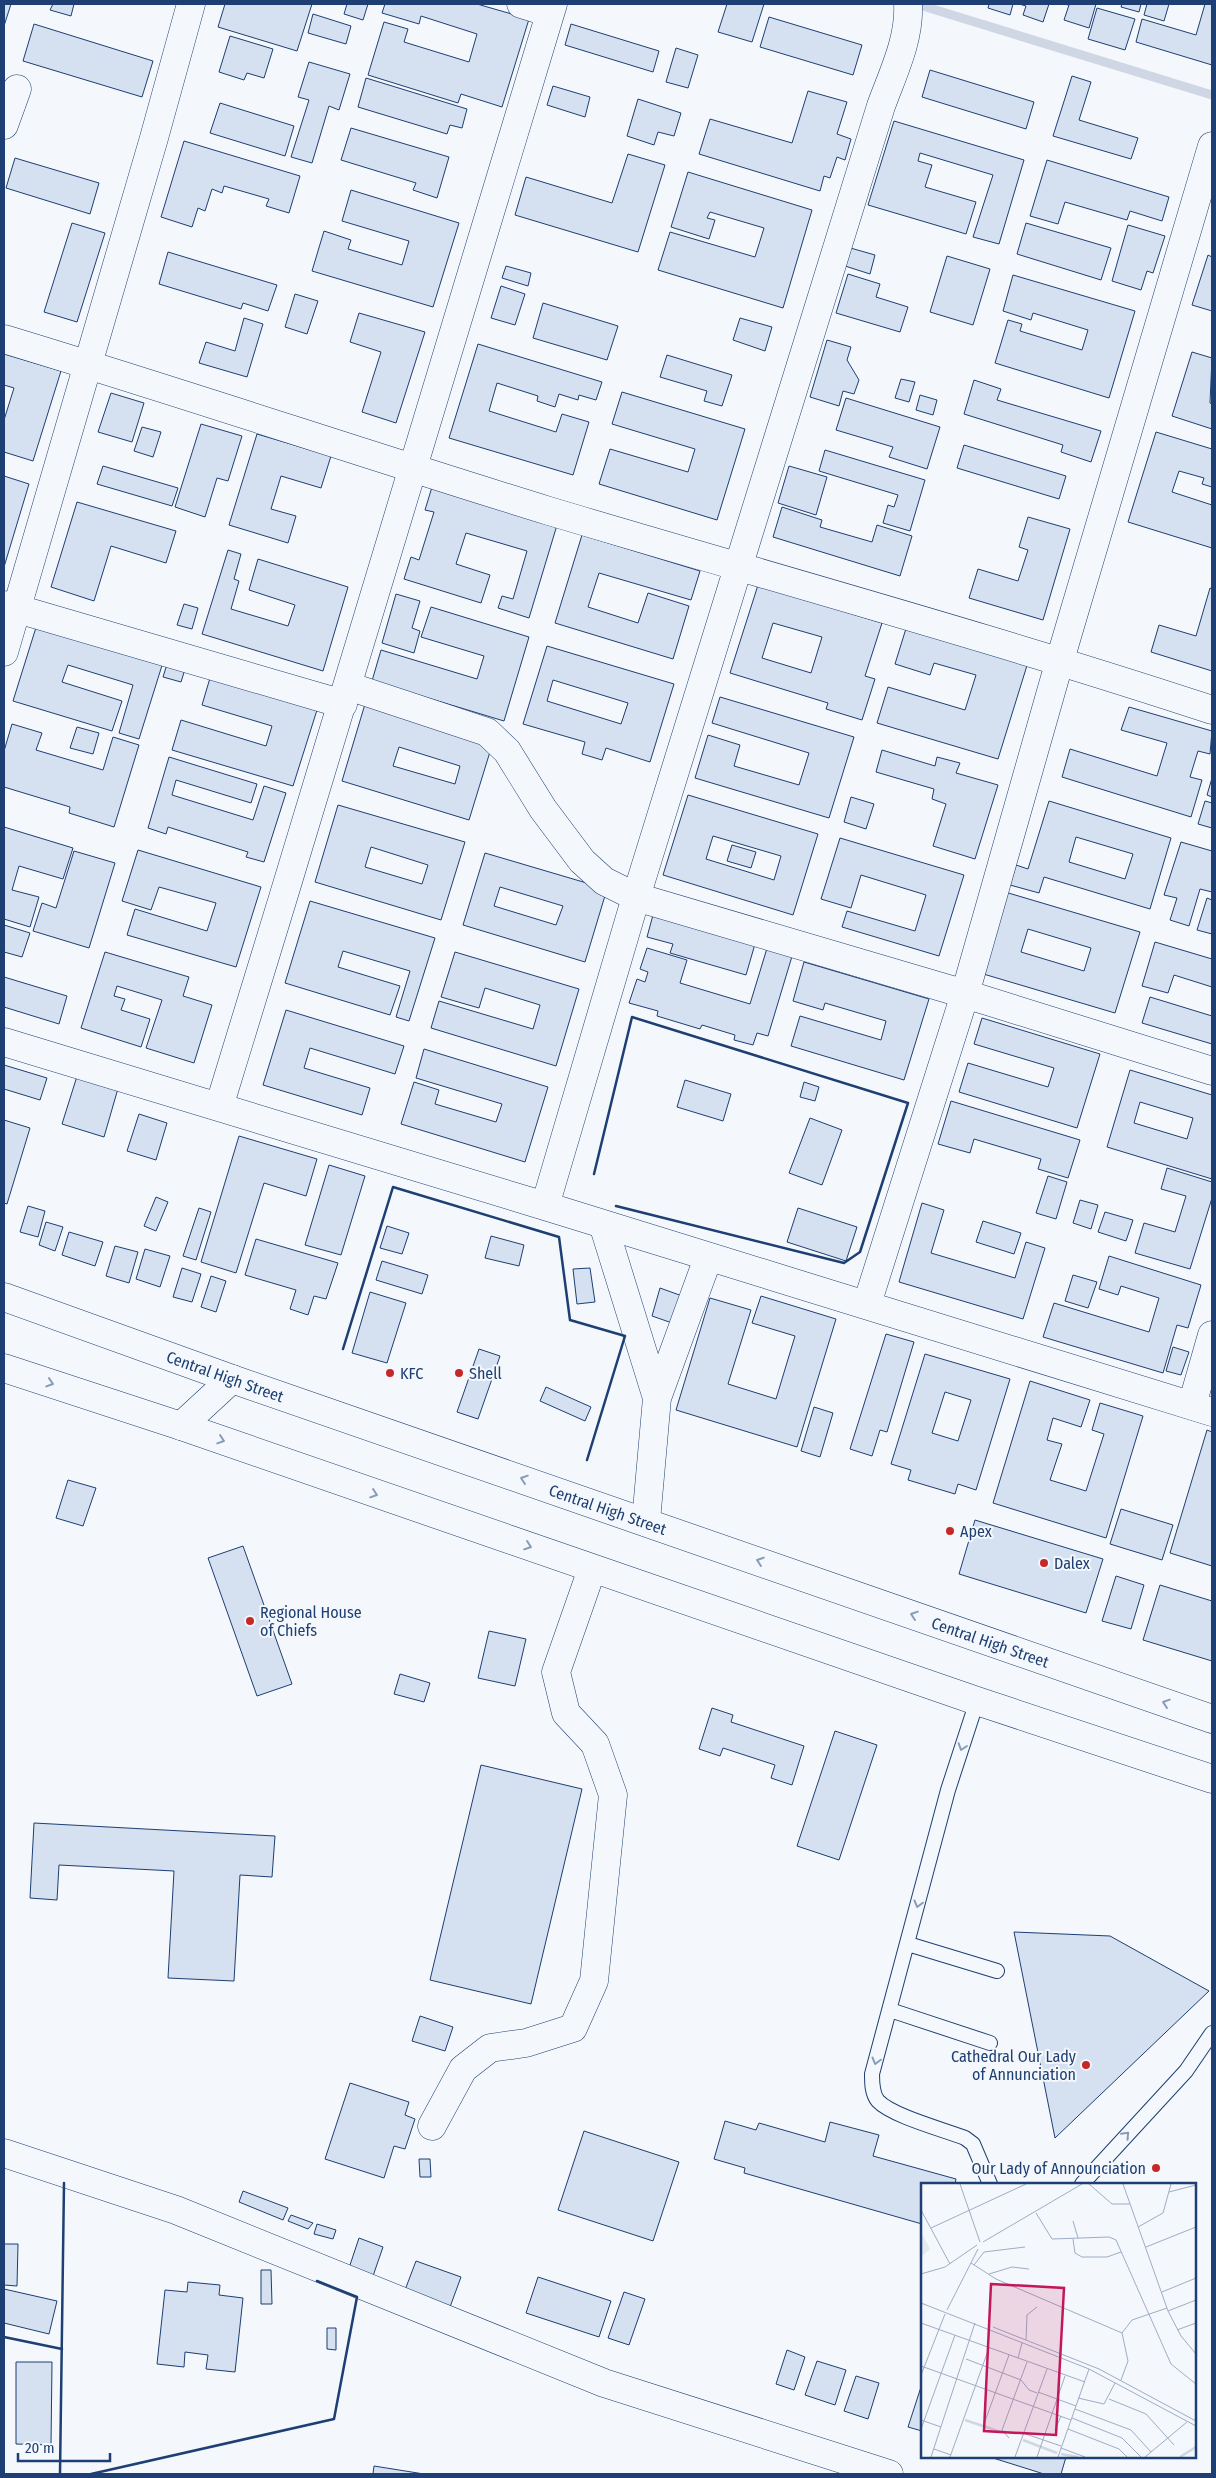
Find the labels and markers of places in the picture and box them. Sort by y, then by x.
place label: KFC [400,1364,423,1383]
place label: Shell [469,1364,502,1383]
marker: KFC [384,1367,396,1379]
marker: Shell [453,1367,465,1379]
place label: Apex [960,1522,992,1541]
marker: Apex [944,1525,956,1537]
place label: Dalex [1054,1554,1090,1573]
marker: Dalex [1038,1557,1050,1569]
place label: Regional House of Chiefs [260,1603,362,1640]
marker: Regional House of Chiefs [244,1615,256,1627]
place label: Cathedral Our Lady of Annunciation [951,2047,1077,2084]
marker: Cathedral Our Lady of Annunciation [1080,2059,1092,2071]
place label: Our Lady of Announciation [972,2159,1146,2178]
marker: Our Lady of Announciation [1150,2162,1162,2174]

